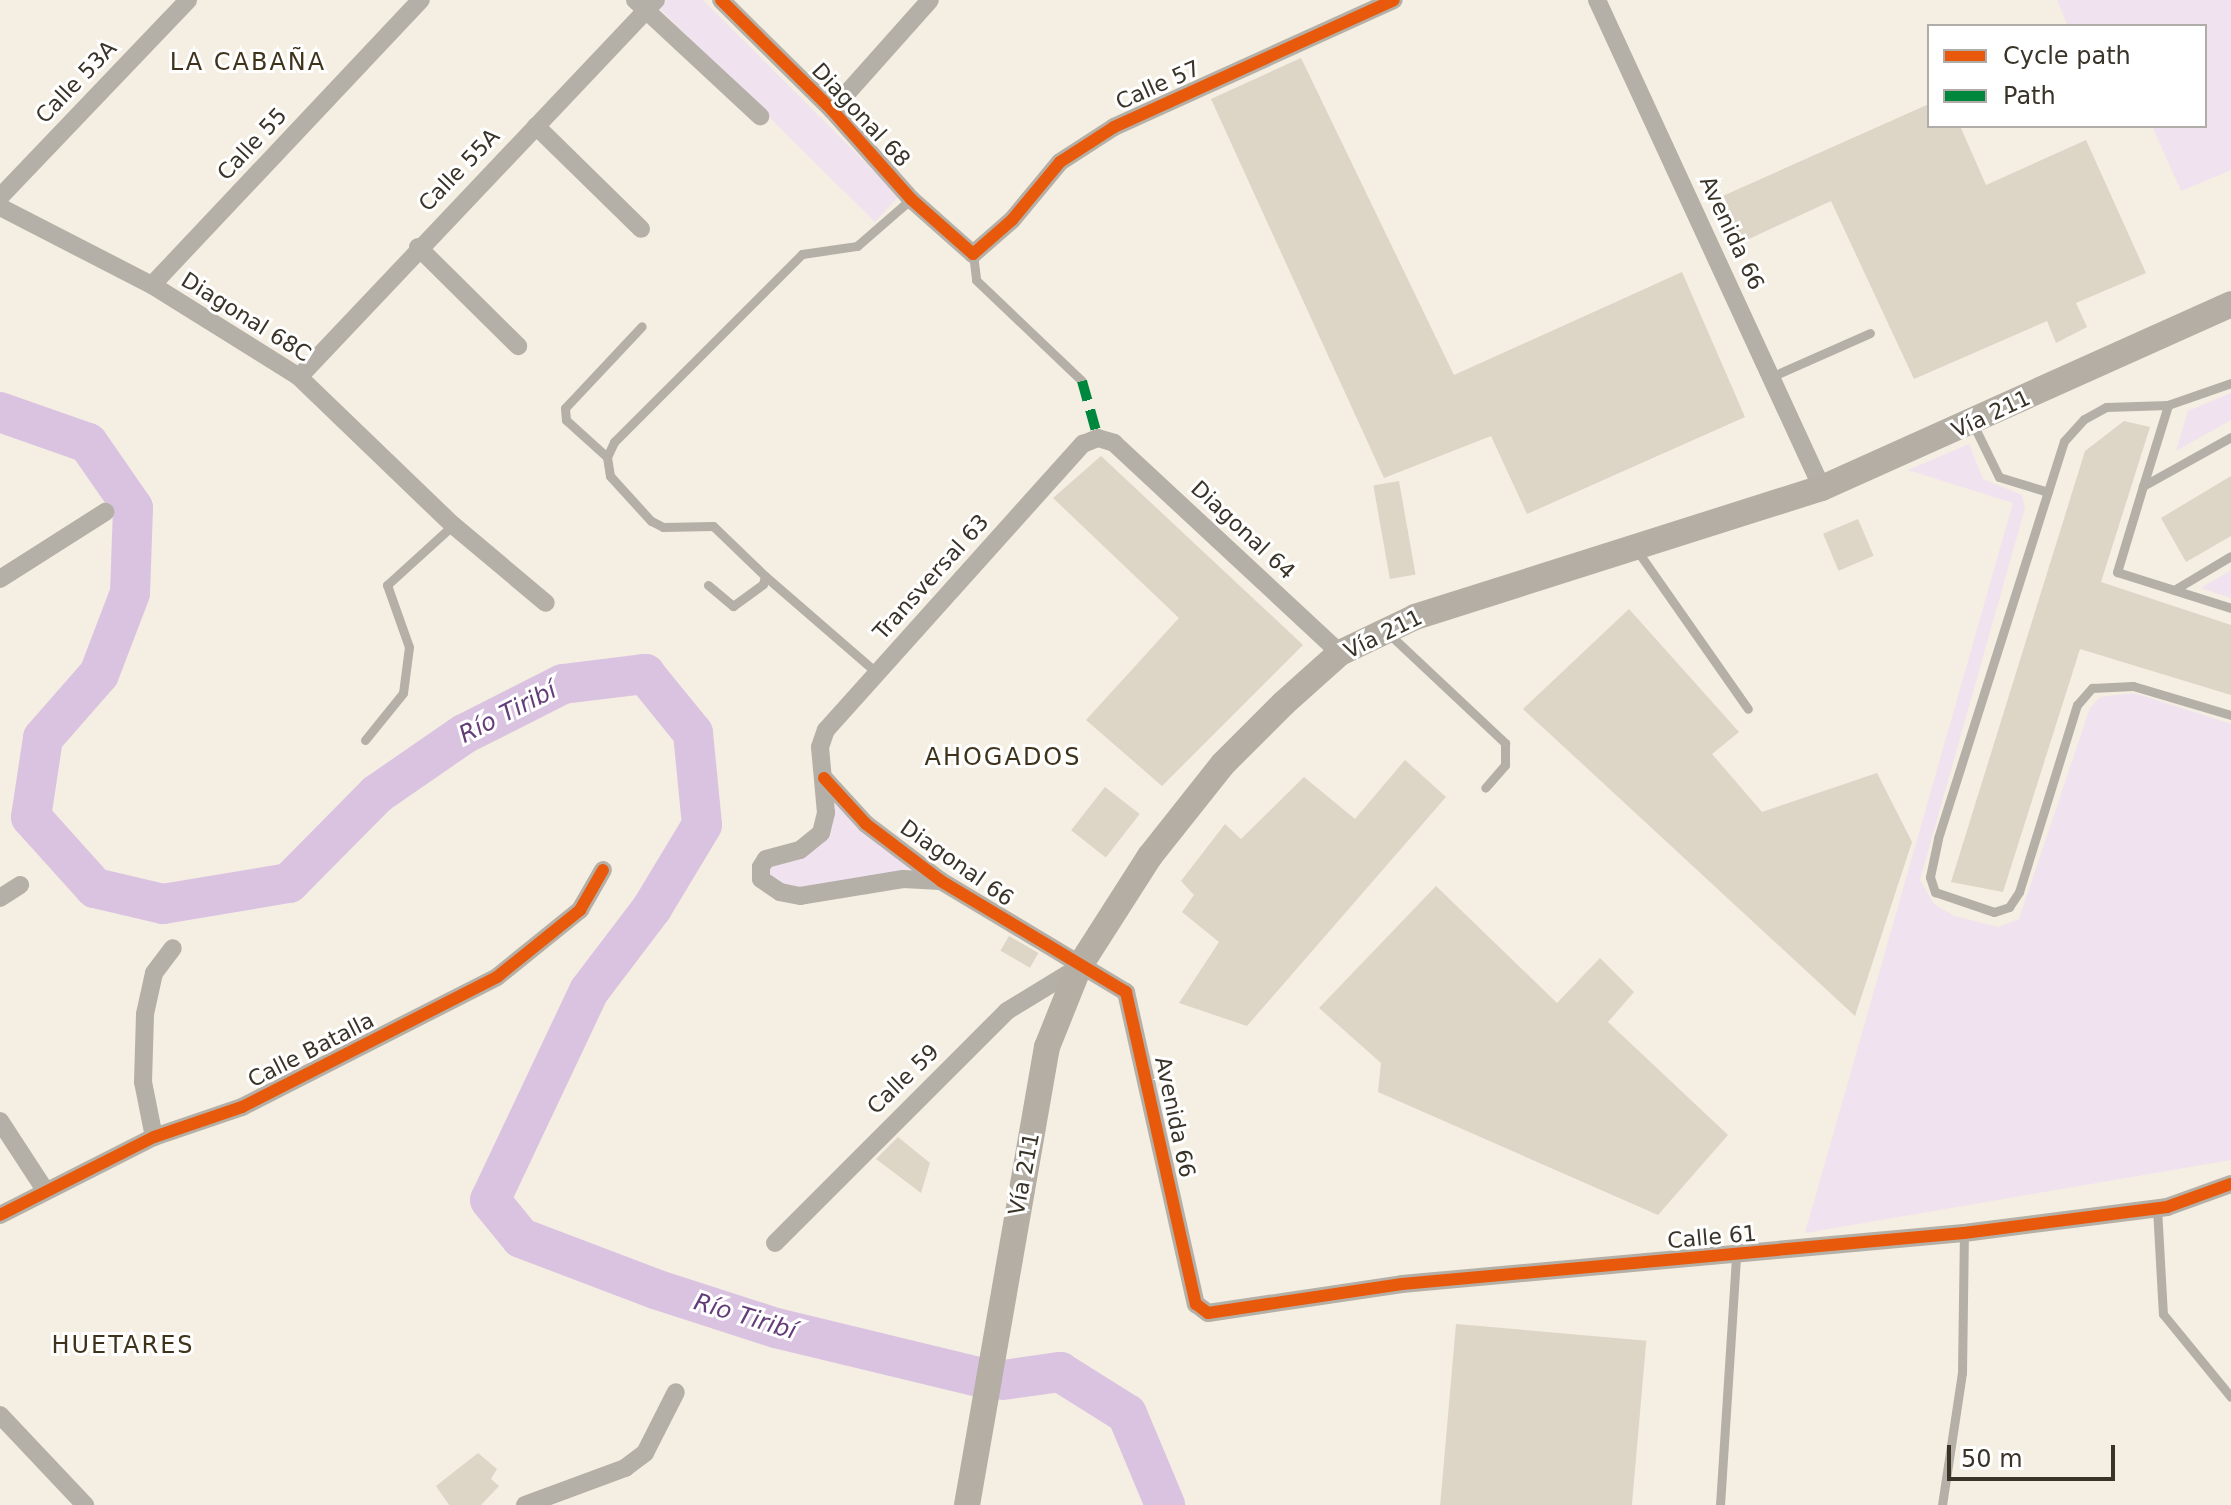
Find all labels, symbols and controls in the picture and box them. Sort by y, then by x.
legend [1927,24,2207,128]
street label: Calle 53A [30,35,122,129]
text: Cycle path [2003,42,2131,70]
district label: LA CABAÑA [170,49,326,77]
street label: Calle 57 [1112,55,1204,115]
street label: Diagonal 68 [806,58,916,172]
text: Path [2003,82,2056,110]
street label: Calle 55 [212,102,292,186]
street label: Calle 55A [413,123,505,217]
street label: Avenida 66 [1694,172,1770,294]
street label: Diagonal 68C [176,267,316,367]
street label: Vía 211 [1948,384,2034,444]
street label: Diagonal 64 [1186,475,1300,585]
street label: Transversal 63 [868,509,994,645]
street label: Vía 211 [1340,604,1426,664]
water label: Río Tiribí [454,676,562,750]
district label: AHOGADOS [925,744,1081,772]
street label: Diagonal 66 [895,814,1019,912]
street label: Calle Batalla [244,1007,378,1093]
street label: Calle 59 [862,1038,944,1120]
street label: Avenida 66 [1149,1054,1201,1180]
street label: Vía 211 [1003,1130,1045,1218]
street label: Calle 61 [1666,1220,1758,1254]
water label: Río Tiribí [690,1288,800,1346]
district label: HUETARES [51,1332,195,1360]
scale bar [1951,1429,2119,1479]
text: 50 m [1961,1445,2023,1473]

